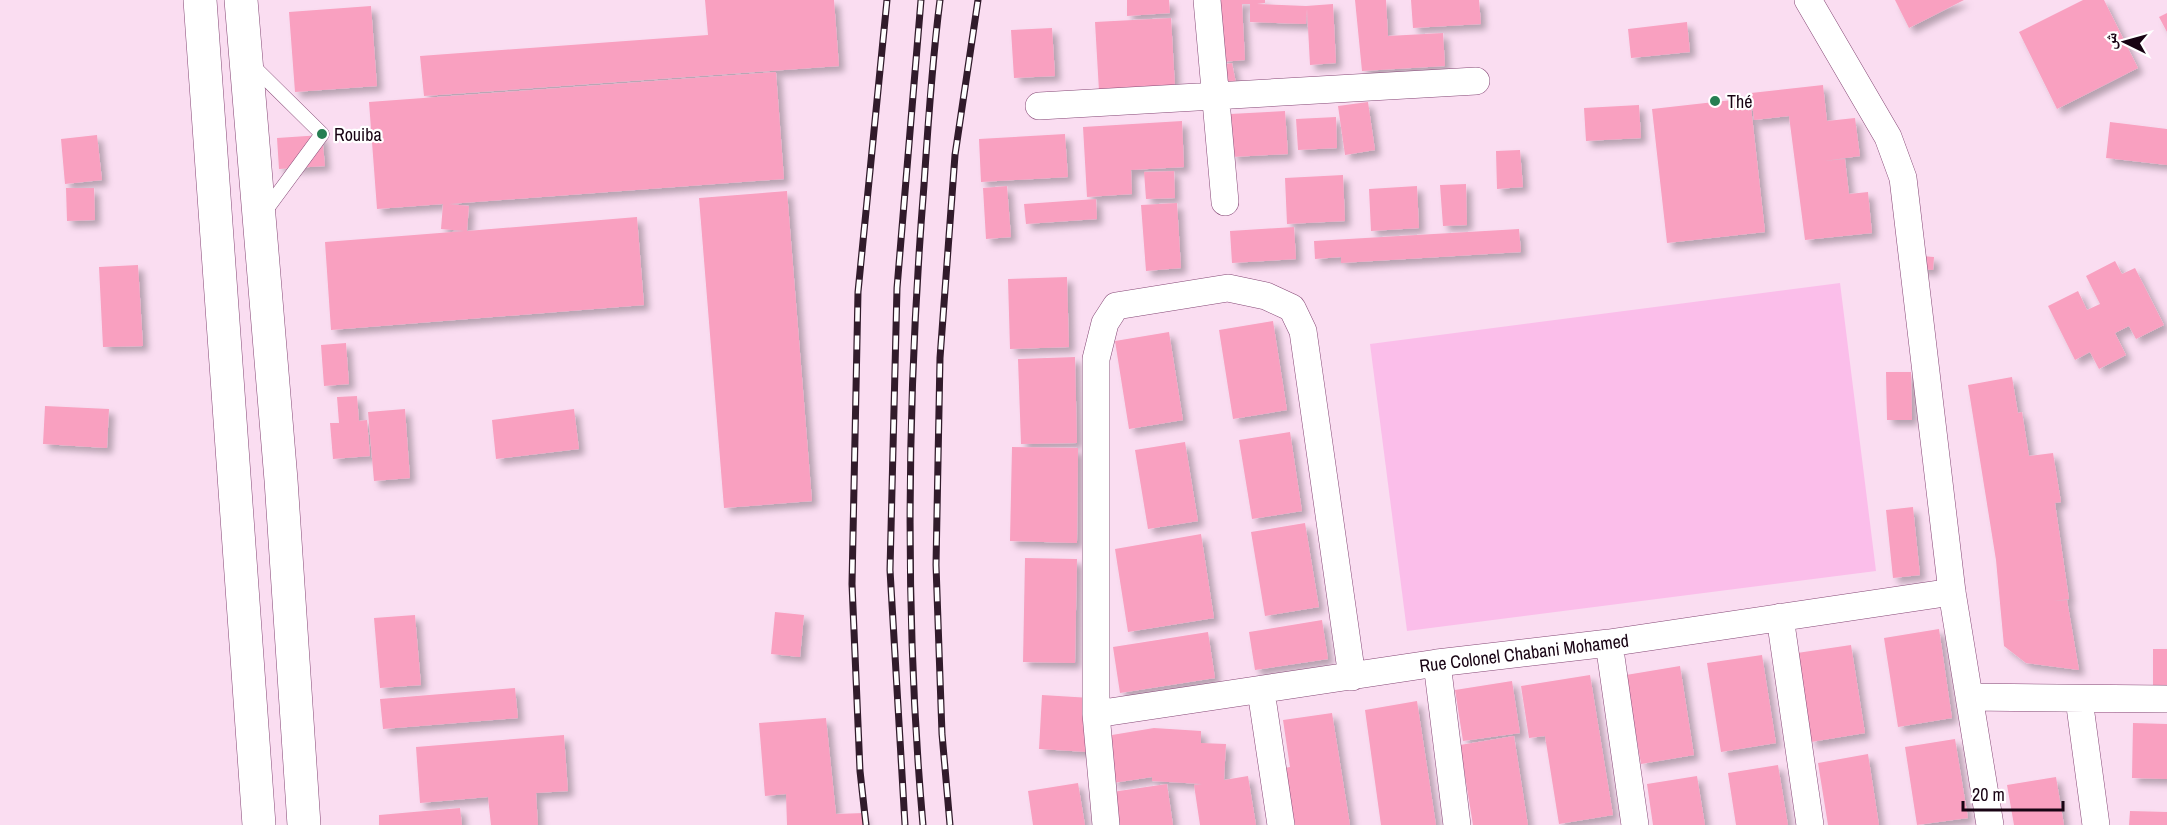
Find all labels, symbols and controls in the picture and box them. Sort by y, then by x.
north arrow [2095,12,2155,72]
text: ش [2098,31,2122,50]
place label: Thé [1727,89,1752,114]
marker: Thé [1708,94,1722,108]
place label: Rouiba [334,122,382,147]
marker: Rouiba [315,127,329,141]
street label: Rue Colonel Chabani Mohamed [1418,628,1630,678]
scale bar [1963,774,2064,812]
text: 20 m [1972,782,2005,807]

